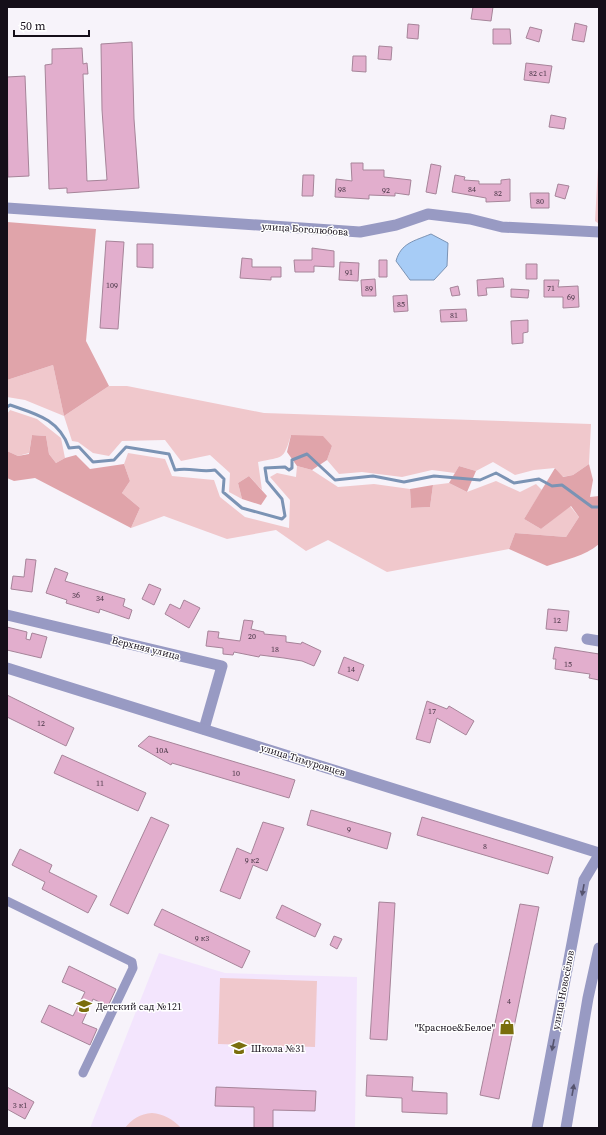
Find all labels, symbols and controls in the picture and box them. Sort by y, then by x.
scale bar [14,12,89,38]
text: 50 m [20,18,46,34]
house number: 82 с1 [529,68,547,79]
house number: 98 [338,184,346,195]
house number: 84 [468,184,476,195]
house number: 92 [382,185,390,196]
house number: 82 [494,188,502,199]
house number: 80 [536,196,544,207]
street label: улица Боголюбова [261,219,350,239]
house number: 91 [345,267,353,278]
house number: 109 [106,280,118,291]
house number: 89 [365,283,373,294]
house number: 71 [547,283,555,294]
house number: 69 [567,292,575,303]
house number: 85 [397,299,405,310]
house number: 81 [450,310,458,321]
house number: 36 [72,590,80,601]
house number: 34 [96,593,104,604]
house number: 12 [553,615,561,626]
house number: 20 [248,631,256,642]
street label: Верхняя улица [111,633,182,663]
house number: 18 [271,644,279,655]
house number: 15 [564,659,572,670]
house number: 14 [347,664,355,675]
house number: 17 [428,706,436,717]
house number: 12 [37,718,45,729]
street label: улица Тимуровцев [259,741,347,779]
house number: 10А [155,745,169,756]
house number: 10 [232,768,240,779]
house number: 11 [96,778,104,789]
house number: 9 [347,824,351,835]
house number: 8 [483,841,487,852]
house number: 9 к2 [245,855,259,866]
one-way arrow [580,884,586,896]
house number: 9 к3 [195,933,209,944]
street label: улица Новосёлов [549,949,577,1031]
house number: 4 [507,996,511,1007]
school or university icon: Детский сад №121 [75,997,93,1015]
place label: Детский сад №121 [96,1000,182,1013]
shop icon: "Красное&Белое" [498,1018,516,1036]
place label: "Красное&Белое" [415,1021,495,1034]
school or university icon: Школа №31 [230,1039,248,1057]
one-way arrow [549,1039,555,1051]
place label: Школа №31 [251,1042,305,1055]
one-way arrow [570,1083,576,1096]
house number: 3 к1 [13,1100,27,1111]

